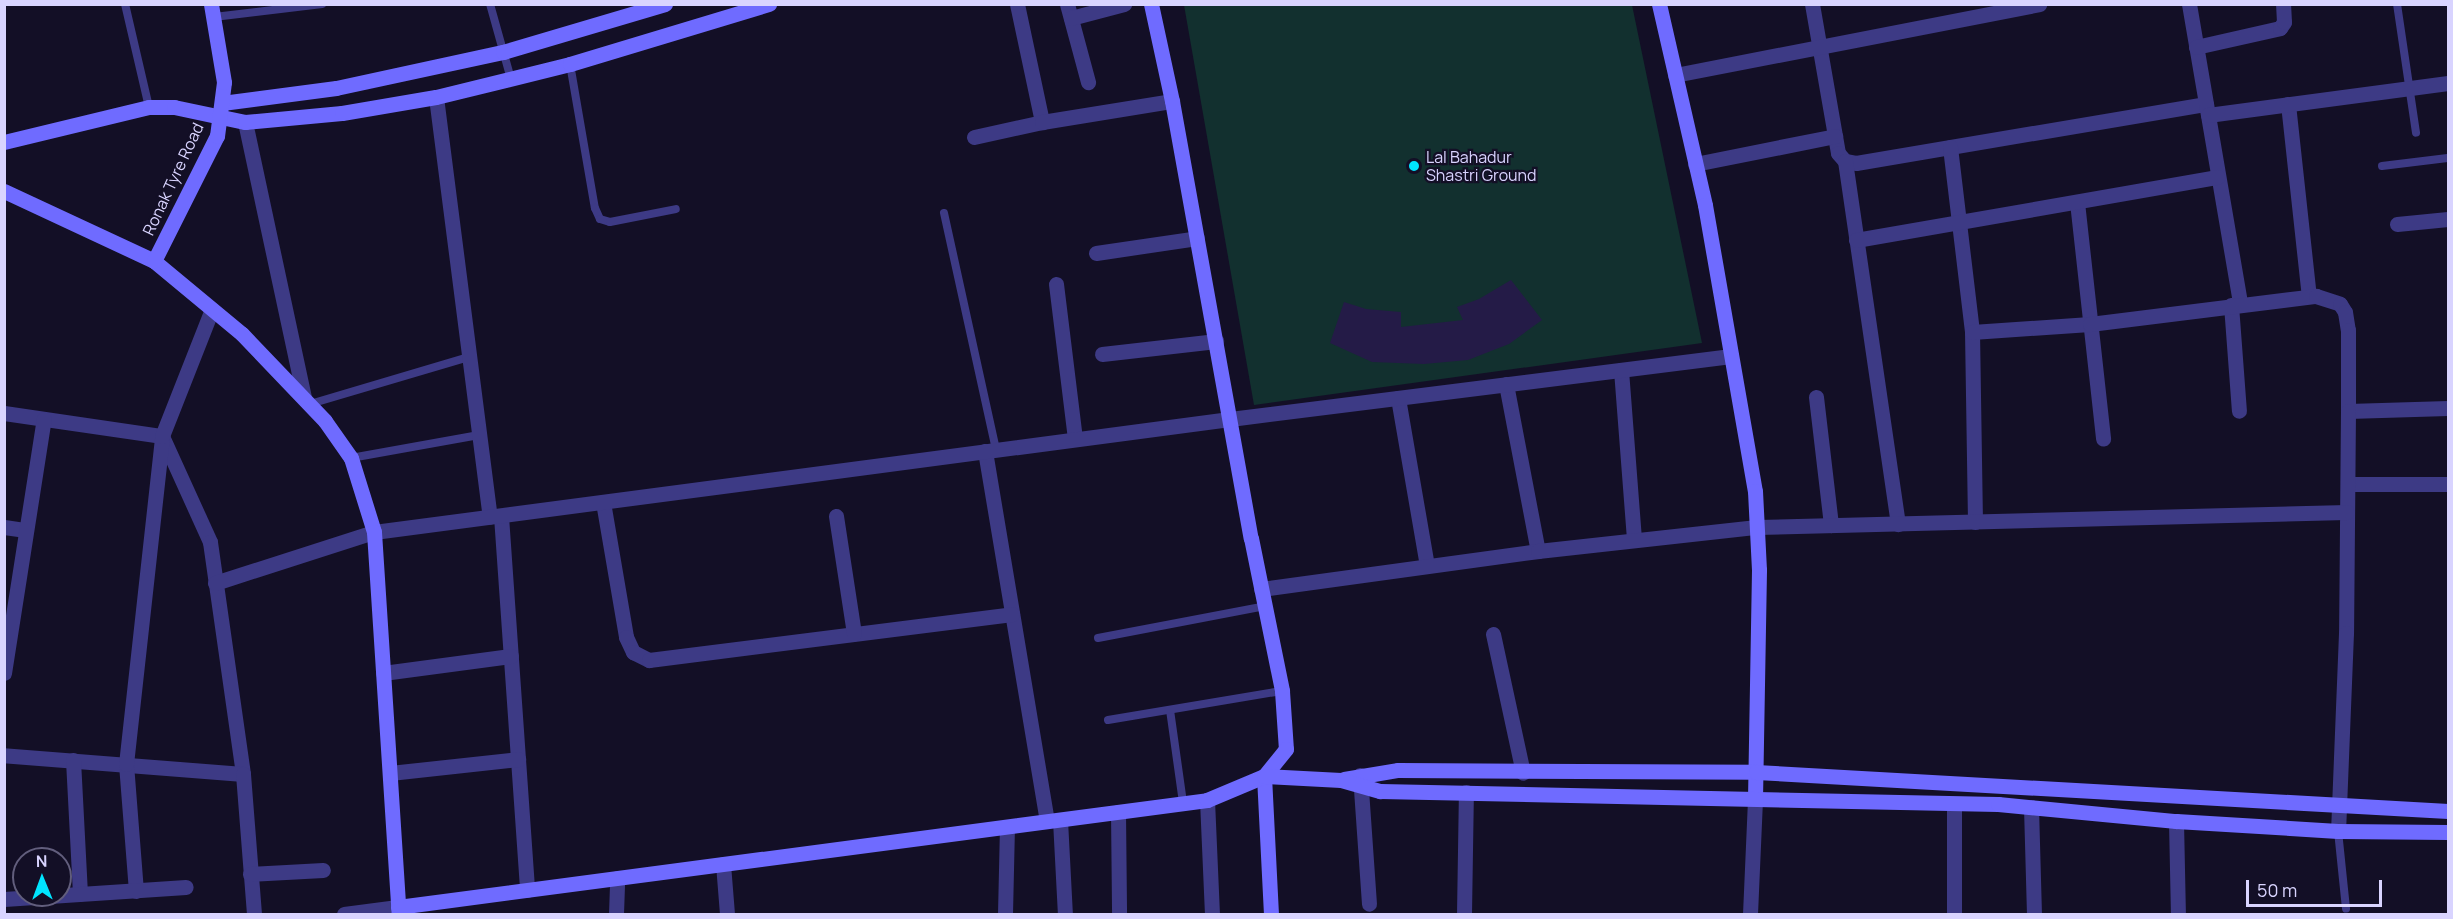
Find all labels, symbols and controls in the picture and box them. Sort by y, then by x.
street label: Ronak Tyre Road [139,120,207,238]
place label: Lal Bahadur Shastri Ground [1426,147,1537,185]
marker: Lal Bahadur Shastri Ground [1407,159,1421,173]
north arrow [12,847,72,907]
text: N [36,850,48,872]
scale bar [2249,868,2386,906]
text: 50 m [2257,878,2297,902]

